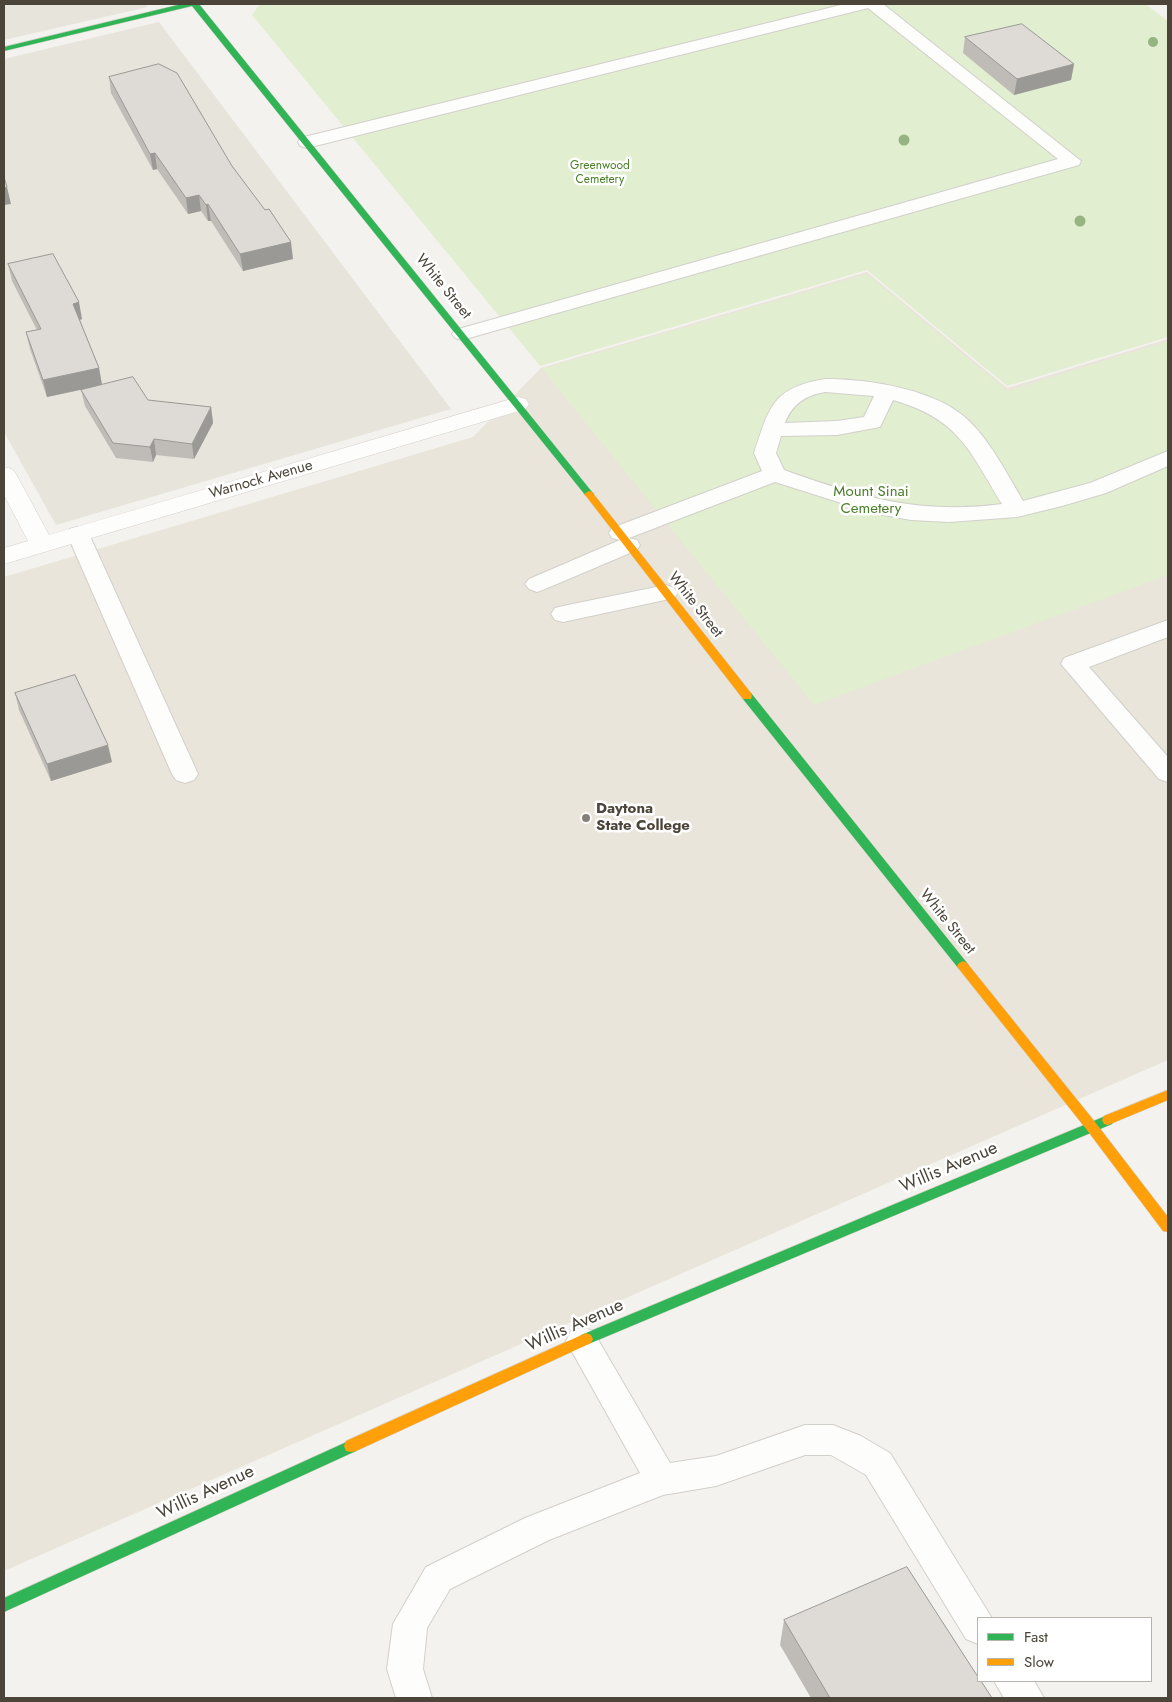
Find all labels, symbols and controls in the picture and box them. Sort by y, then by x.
park label: Greenwood Cemetery [570,159,630,187]
street label: White Street [411,251,475,323]
street label: Warnock Avenue [207,457,315,503]
park label: Mount Sinai Cemetery [833,483,909,518]
street label: White Street [664,569,726,641]
place label: Daytona State College [596,800,690,835]
marker: Daytona State College [580,812,592,824]
street label: White Street [915,886,979,958]
street label: Willis Avenue [897,1138,1001,1198]
street label: Willis Avenue [523,1295,627,1357]
street label: Willis Avenue [154,1461,258,1525]
legend [977,1617,1152,1682]
text: Fast [1024,1626,1048,1648]
text: Slow [1024,1651,1054,1673]

